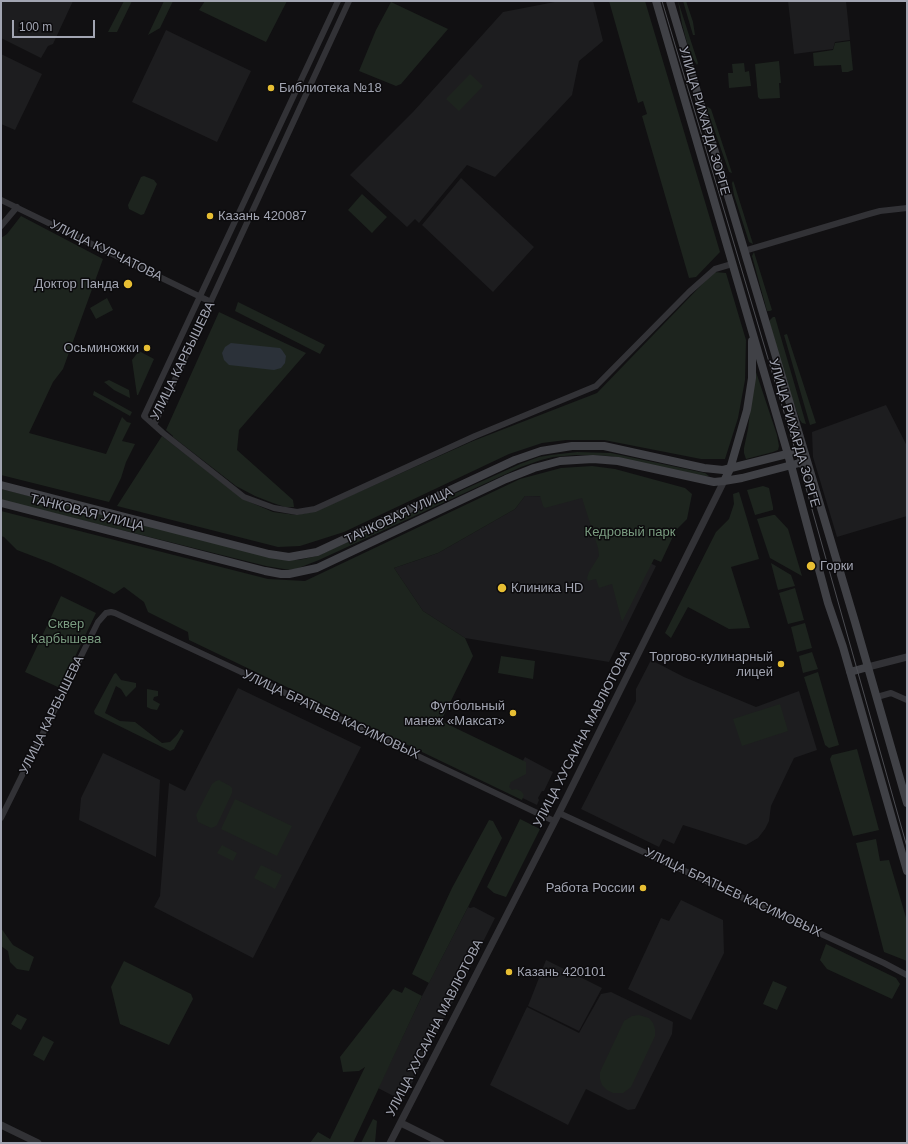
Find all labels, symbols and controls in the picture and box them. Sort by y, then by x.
scale bar [14,12,97,38]
text: 100 m [19,20,52,34]
street label: УЛИЦА РИХАРДА ЗОРГЕ [675,45,733,197]
place label: Библиотека №18 [279,80,382,96]
marker: Библиотека №18 [266,83,276,93]
place label: Казань 420087 [218,208,307,224]
marker: Казань 420087 [205,211,215,221]
street label: УЛИЦА КУРЧАТОВА [47,217,165,285]
place label: Доктор Панда [35,276,119,292]
marker: Доктор Панда [122,278,134,290]
street label: УЛИЦА КАРБЫШЕВА [147,299,219,423]
place label: Осьминожки [64,340,139,356]
marker: Осьминожки [142,343,152,353]
street label: УЛИЦА РИХАРДА ЗОРГЕ [765,357,823,509]
street label: ТАНКОВАЯ УЛИЦА [343,484,455,548]
street label: ТАНКОВАЯ УЛИЦА [28,491,146,535]
park label: Кедровый парк [585,524,675,540]
place label: Горки [820,558,854,574]
marker: Горки [805,560,817,572]
place label: Клиника HD [511,580,583,596]
marker: Клиника HD [496,582,508,594]
park label: Сквер Карбышева [31,616,101,647]
street label: УЛИЦА ХУСАИНА МАВЛЮТОВА [530,648,634,830]
place label: Торгово-кулинарный лицей [649,649,773,680]
street label: УЛИЦА КАРБЫШЕВА [16,653,88,777]
marker: Торгово-кулинарный лицей [776,659,786,669]
street label: УЛИЦА БРАТЬЕВ КАСИМОВЫХ [240,667,422,763]
place label: Футбольный манеж «Максат» [404,698,505,729]
marker: Футбольный манеж «Максат» [508,708,518,718]
street label: УЛИЦА БРАТЬЕВ КАСИМОВЫХ [642,845,824,941]
place label: Работа России [546,880,635,896]
marker: Работа России [638,883,648,893]
street label: УЛИЦА ХУСАИНА МАВЛЮТОВА [383,937,487,1119]
place label: Казань 420101 [517,964,606,980]
marker: Казань 420101 [504,967,514,977]

